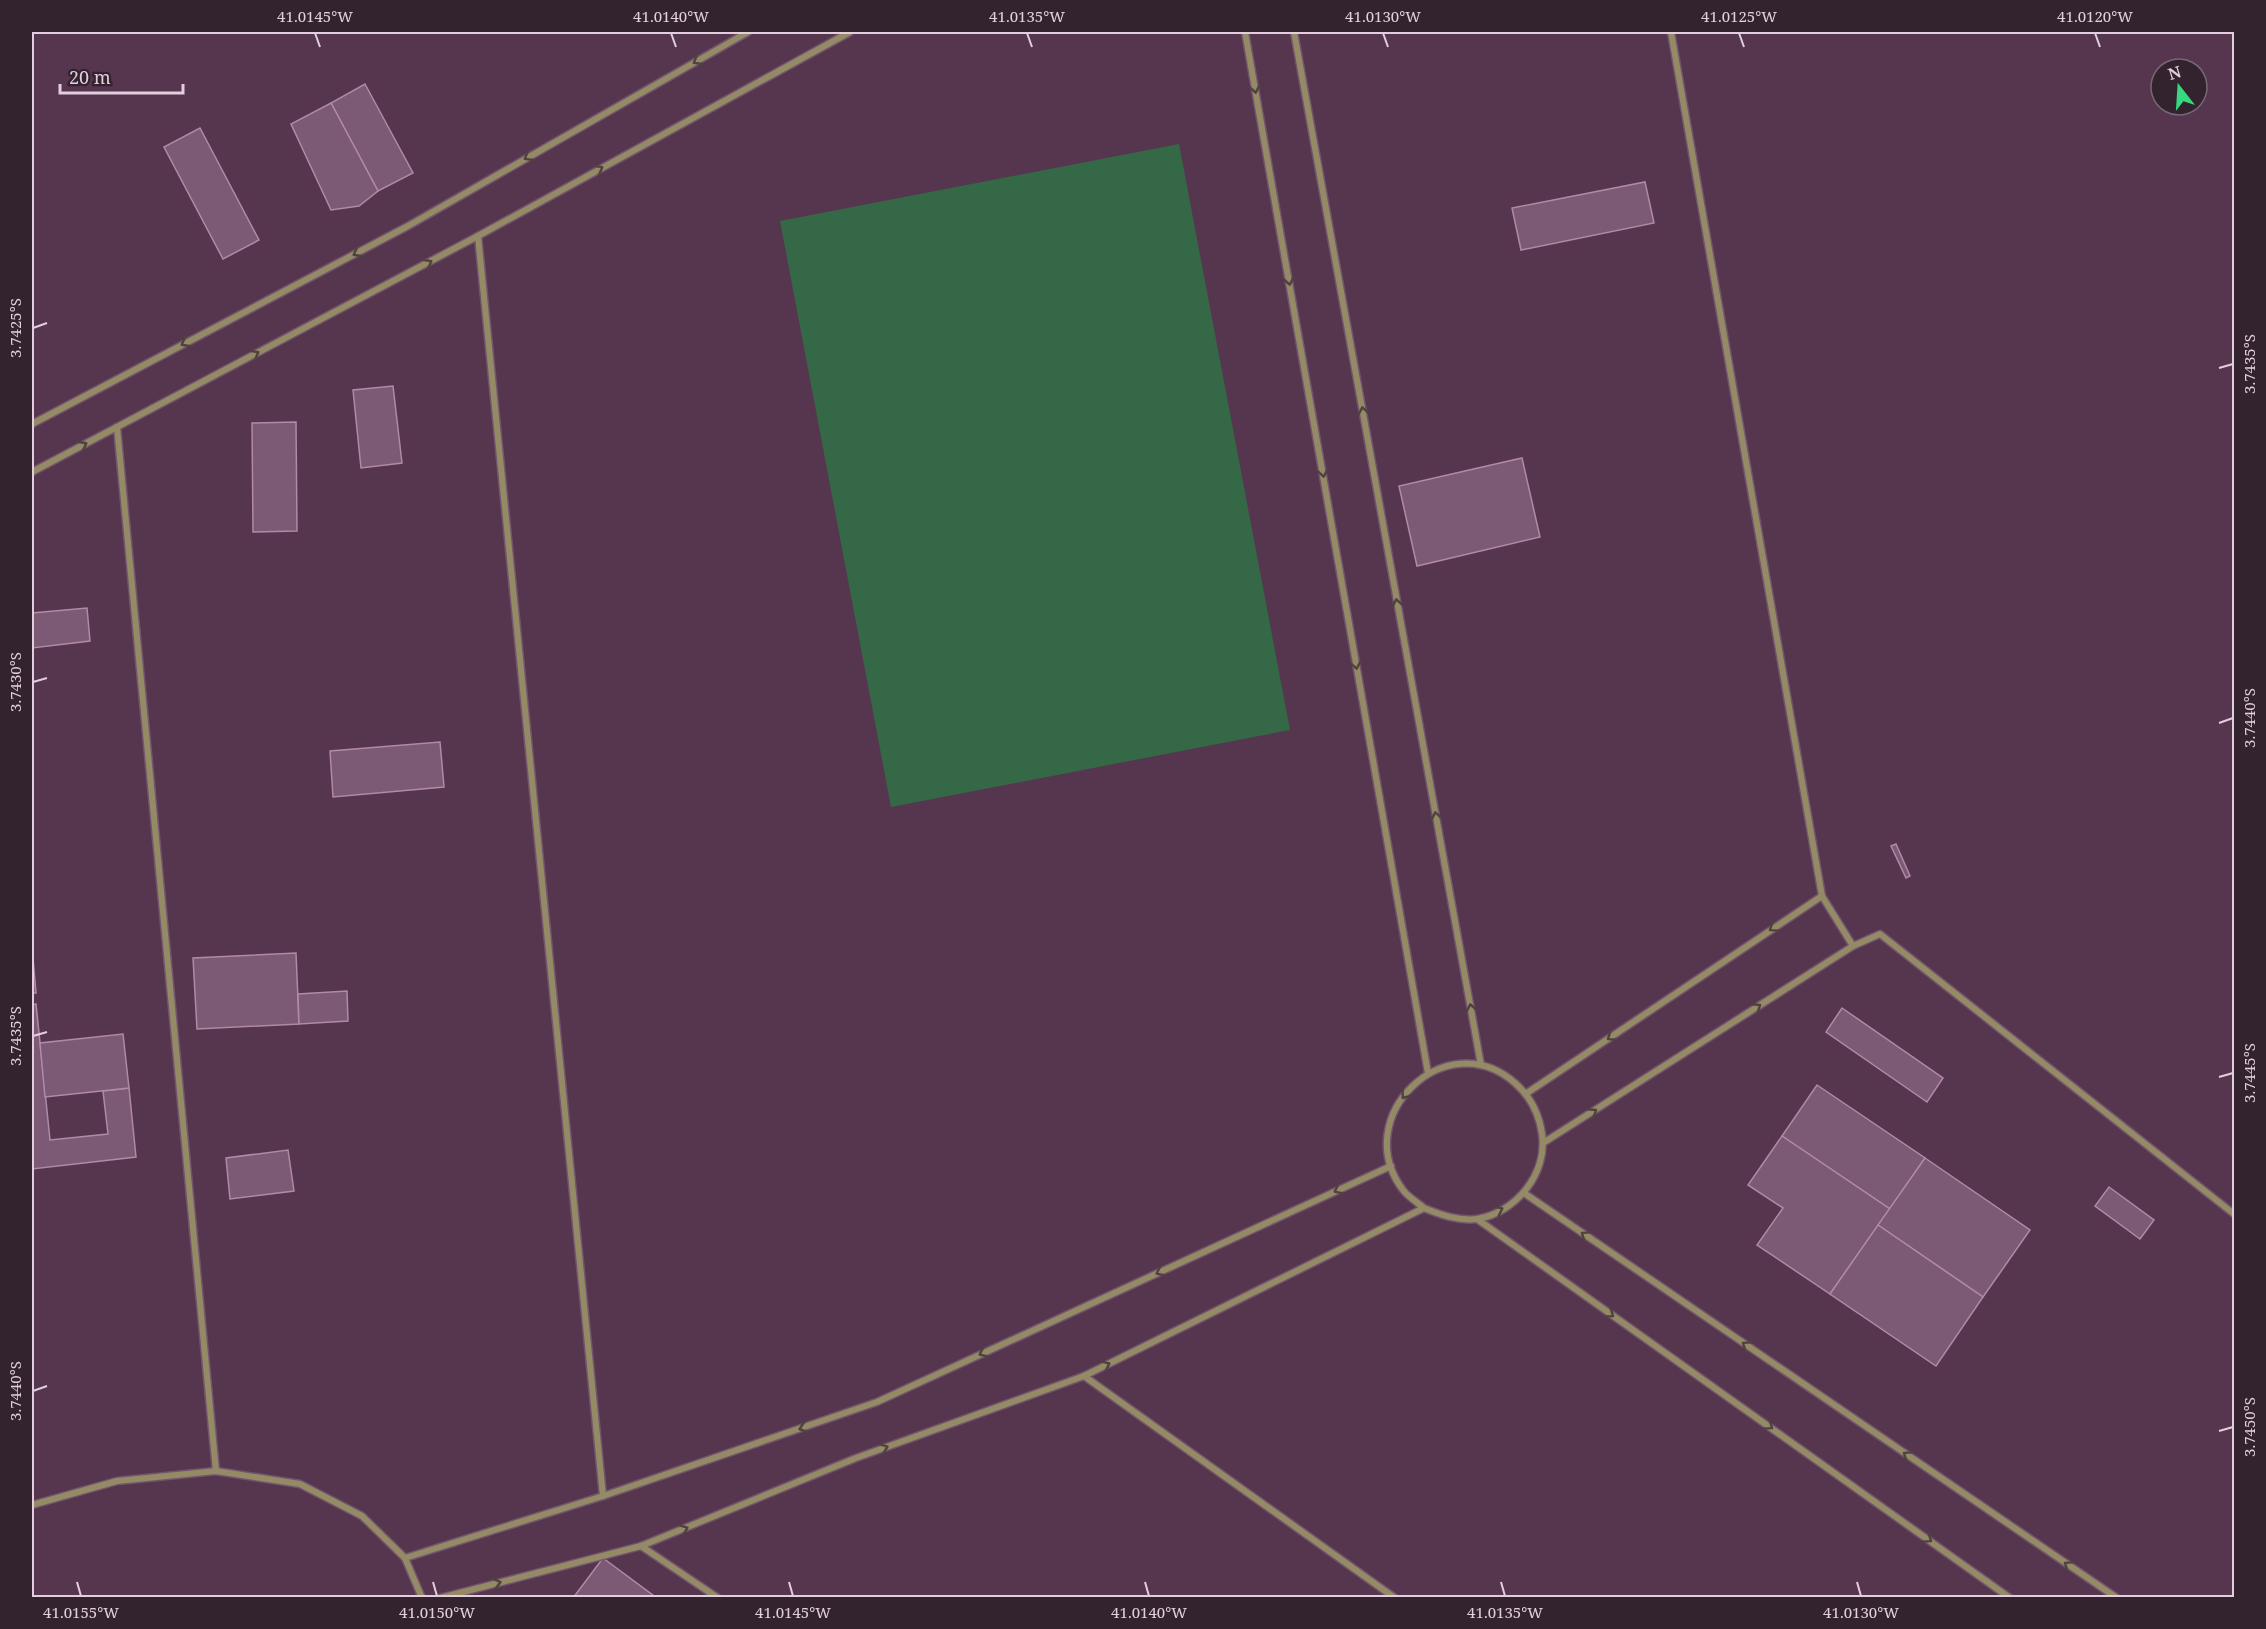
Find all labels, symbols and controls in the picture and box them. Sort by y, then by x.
text: 41.0145°W [277,6,353,26]
text: 41.0140°W [633,6,709,26]
text: 41.0135°W [989,6,1065,26]
text: 41.0130°W [1345,6,1421,26]
text: 41.0125°W [1701,6,1777,26]
text: 41.0120°W [2057,6,2133,26]
one-way arrow [693,53,703,65]
scale bar [60,57,183,95]
north arrow [2149,57,2209,117]
text: N [2165,60,2184,85]
text: 20 m [69,65,111,89]
one-way arrow [1249,84,1261,94]
one-way arrow [524,150,534,162]
one-way arrow [593,165,603,177]
one-way arrow [353,245,364,257]
one-way arrow [422,259,432,270]
one-way arrow [1282,276,1295,286]
text: 3.7425°S [5,298,25,358]
text: 3.7435°S [2239,334,2259,394]
one-way arrow [180,336,191,348]
one-way arrow [249,350,260,361]
one-way arrow [1357,407,1369,416]
one-way arrow [77,441,87,452]
one-way arrow [1316,468,1329,478]
one-way arrow [1391,598,1404,608]
text: 3.7430°S [5,652,25,712]
one-way arrow [1350,661,1362,670]
text: 3.7440°S [2239,688,2259,748]
one-way arrow [1430,811,1443,821]
one-way arrow [1769,921,1780,932]
one-way arrow [1751,1002,1761,1014]
one-way arrow [1465,1003,1477,1012]
text: 3.7435°S [5,1006,25,1066]
one-way arrow [1607,1030,1618,1041]
text: 3.7445°S [2239,1043,2259,1103]
one-way arrow [1401,1088,1412,1099]
one-way arrow [1587,1107,1597,1119]
one-way arrow [1333,1183,1344,1195]
one-way arrow [1493,1205,1504,1217]
one-way arrow [1581,1231,1592,1242]
one-way arrow [1156,1264,1167,1276]
one-way arrow [1603,1306,1614,1317]
one-way arrow [1742,1341,1753,1352]
one-way arrow [979,1346,990,1358]
text: 3.7440°S [5,1361,25,1421]
one-way arrow [1099,1361,1110,1372]
text: 3.7450°S [2239,1397,2259,1457]
one-way arrow [1762,1419,1773,1430]
one-way arrow [798,1420,809,1433]
one-way arrow [878,1443,889,1455]
one-way arrow [1903,1451,1914,1462]
one-way arrow [678,1523,688,1536]
one-way arrow [1921,1532,1932,1543]
one-way arrow [2064,1561,2075,1572]
one-way arrow [491,1578,502,1590]
text: 41.0155°W [43,1602,119,1622]
text: 41.0150°W [399,1602,475,1622]
text: 41.0145°W [755,1602,831,1622]
text: 41.0140°W [1111,1602,1187,1622]
text: 41.0135°W [1467,1602,1543,1622]
text: 41.0130°W [1823,1602,1899,1622]

